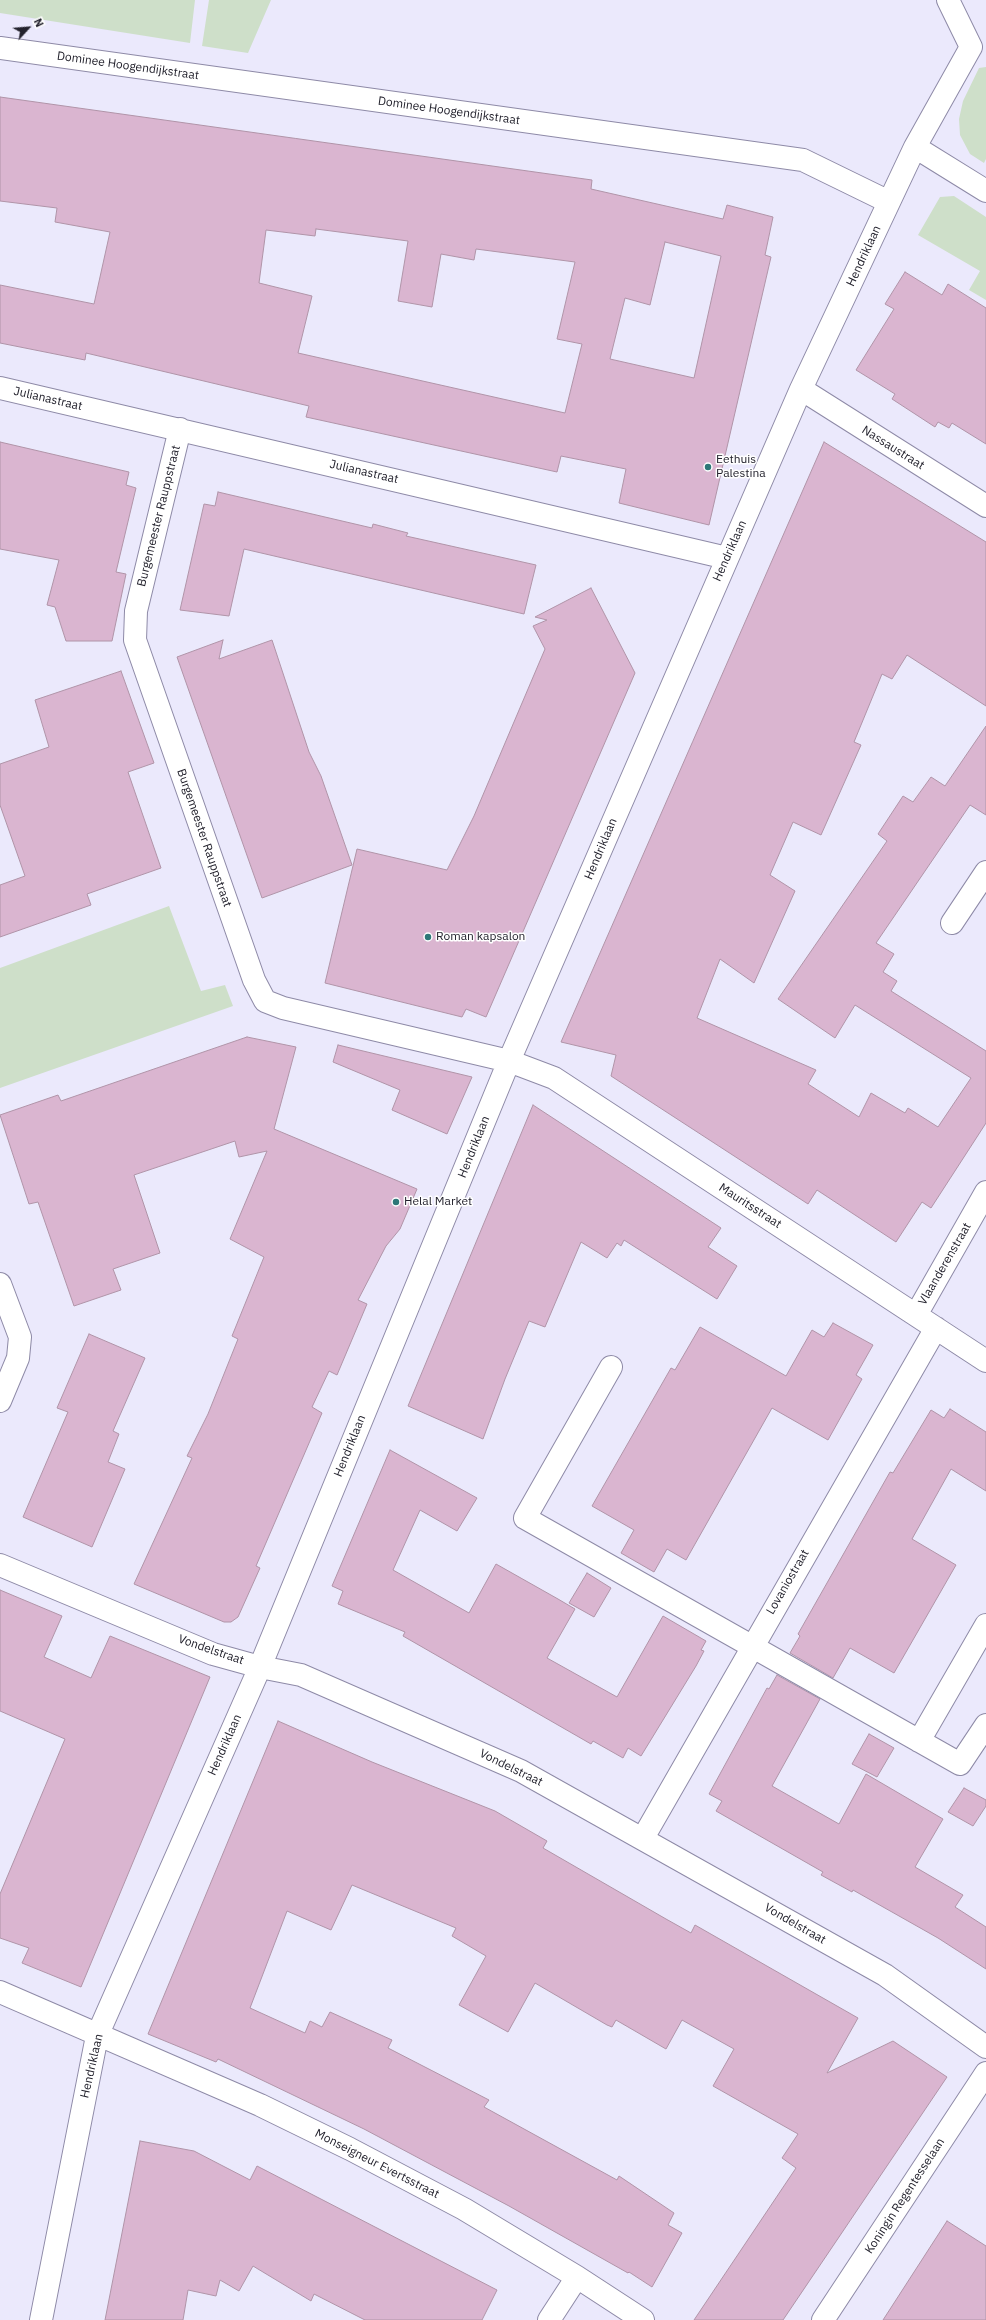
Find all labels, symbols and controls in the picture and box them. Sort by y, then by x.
north arrow [8,8,48,48]
text: N [31,16,47,29]
street label: Dominee Hoogendijkstraat [56,49,200,83]
street label: Dominee Hoogendijkstraat [377,94,521,128]
street label: Hendriklaan [844,223,884,289]
street label: Julianastraat [12,384,84,414]
street label: Nassaustraat [859,423,927,473]
street label: Burgemeester Rauppstraat [134,444,184,588]
place label: Eethuis Palestina [716,453,766,481]
street label: Julianastraat [328,457,400,487]
marker: Eethuis Palestina [703,462,713,472]
street label: Hendriklaan [710,518,750,584]
street label: Burgemeester Rauppstraat [174,767,234,909]
street label: Hendriklaan [582,816,620,882]
place label: Roman kapsalon [436,930,525,944]
marker: Roman kapsalon [423,932,433,942]
street label: Hendriklaan [455,1114,493,1180]
street label: Mauritsstraat [716,1180,784,1232]
place label: Helal Market [404,1195,472,1209]
marker: Helal Market [391,1197,401,1207]
street label: Vlaanderenstraat [916,1220,974,1308]
street label: Hendriklaan [331,1413,369,1479]
street label: Lovaniostraat [764,1547,812,1617]
street label: Vondelstraat [176,1632,246,1668]
street label: Hendriklaan [205,1712,245,1778]
street label: Vondelstraat [477,1746,545,1790]
street label: Vondelstraat [762,1901,828,1947]
street label: Hendriklaan [78,2032,106,2100]
street label: Monseigneur Evertsstraat [312,2126,442,2202]
street label: Koningin Regentesselaan [862,2135,948,2257]

